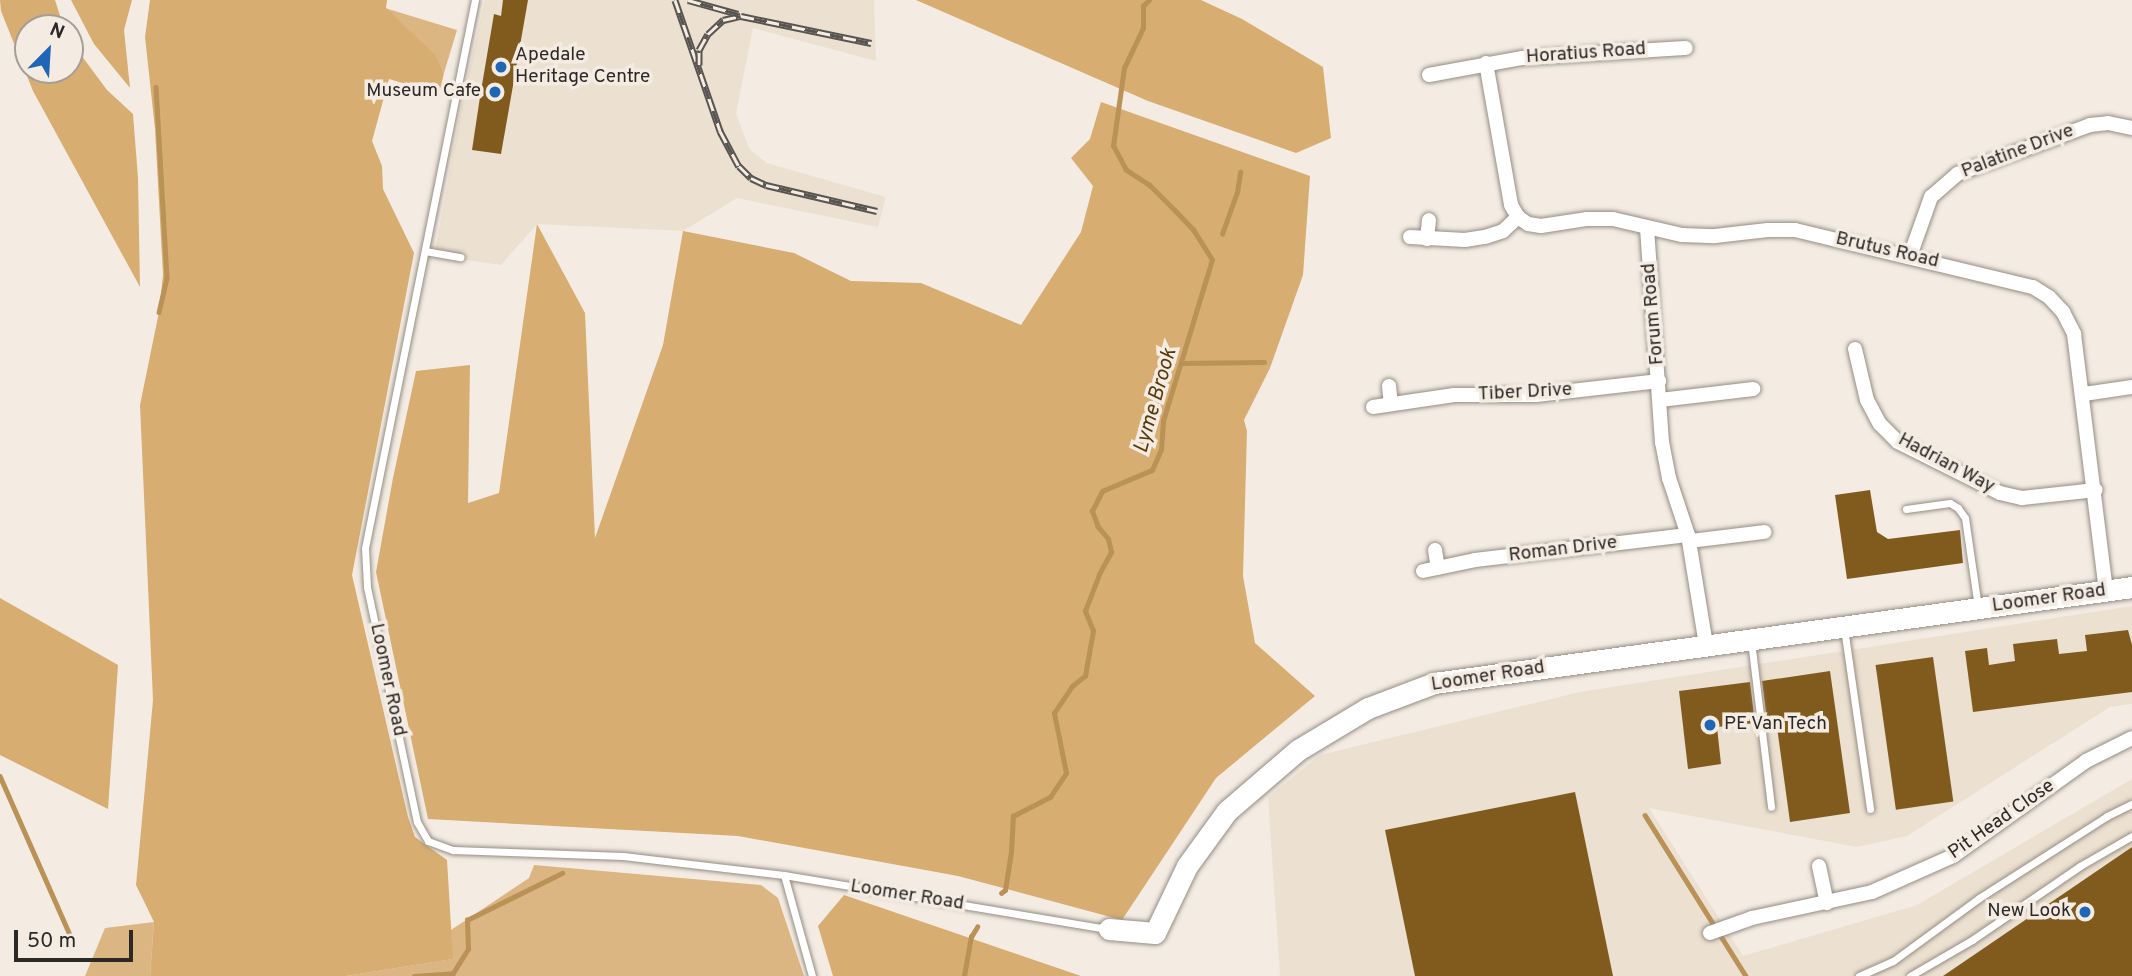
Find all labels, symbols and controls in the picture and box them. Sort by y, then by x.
north arrow [14,14,84,84]
text: N [46,18,68,45]
street label: Horatius Road [1525,38,1647,70]
place label: Apedale Heritage Centre [515,45,650,89]
marker: Apedale Heritage Centre [493,59,509,75]
place label: Museum Cafe [366,81,481,103]
marker: Museum Cafe [487,84,503,100]
street label: Palatine Drive [1959,120,2077,184]
street label: Brutus Road [1833,228,1941,274]
street label: Forum Road [1638,262,1670,366]
water label: Lyme Brook [1129,346,1183,456]
street label: Tiber Drive [1477,379,1573,407]
street label: Hadrian Way [1894,429,1998,499]
street label: Roman Drive [1507,532,1619,568]
street label: Loomer Road [1991,580,2107,618]
street label: Loomer Road [364,622,410,738]
street label: Loomer Road [1430,657,1546,697]
place label: PE Van Tech [1724,714,1828,736]
marker: PE Van Tech [1702,717,1718,733]
street label: Pit Head Close [1945,775,2059,865]
street label: Loomer Road [849,876,965,916]
place label: New Look [1987,901,2071,923]
marker: New Look [2077,904,2093,920]
scale bar [18,916,136,960]
text: 50 m [27,928,76,955]

